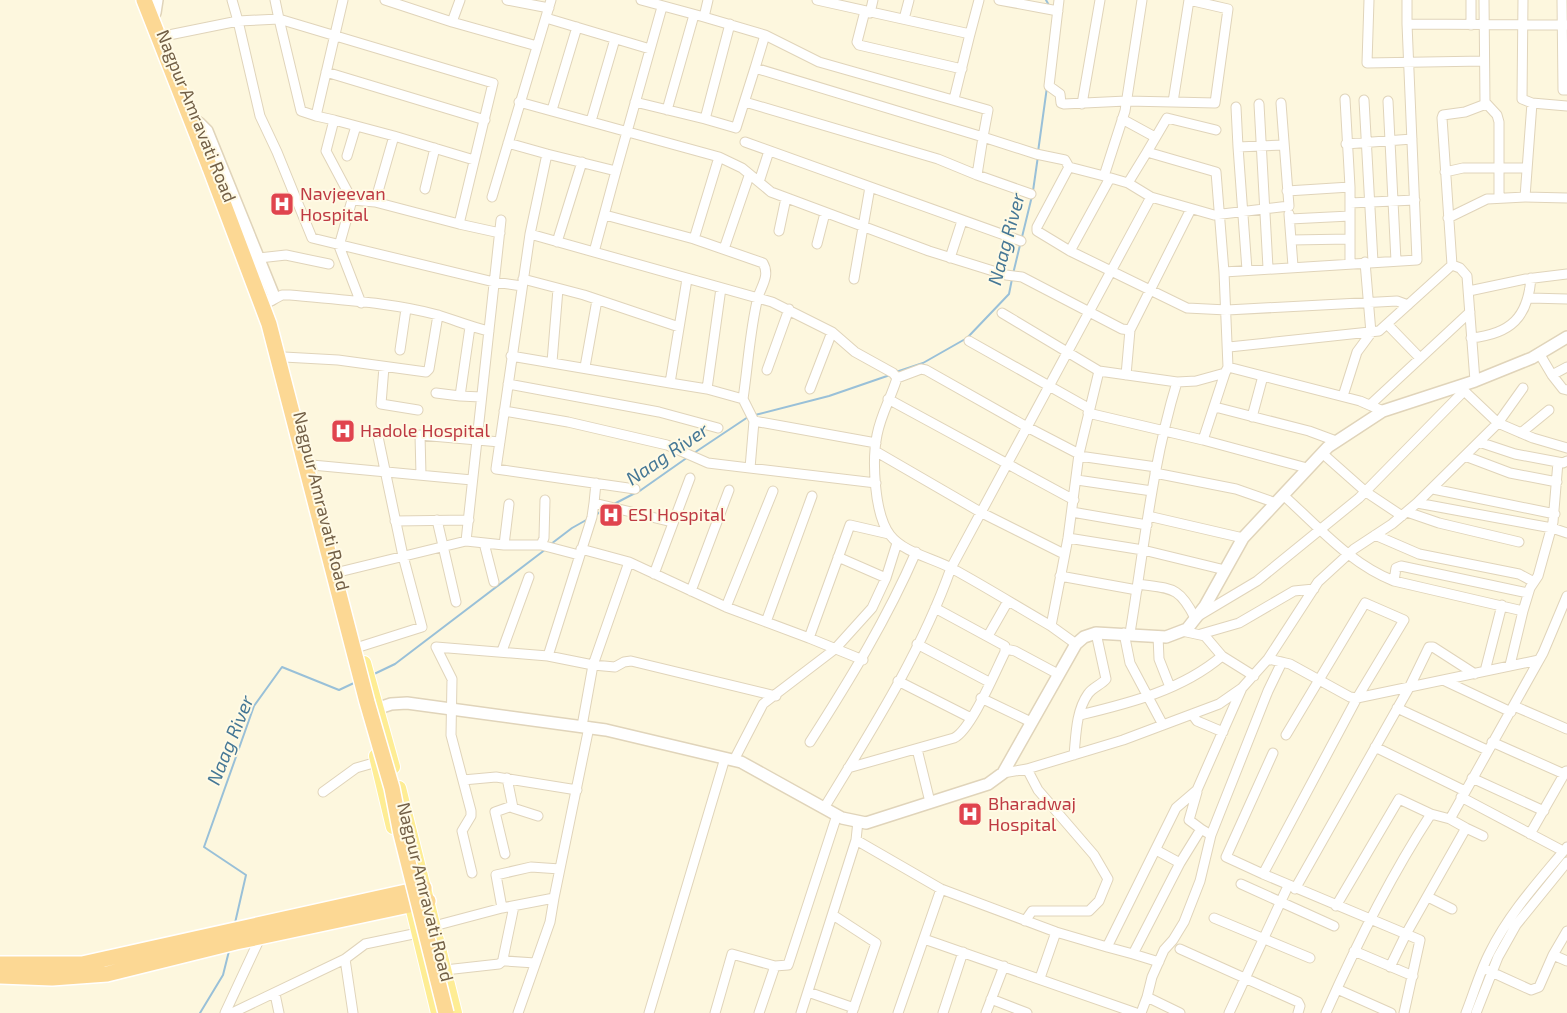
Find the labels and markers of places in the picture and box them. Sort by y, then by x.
place label: Navjeevan Hospital [300,182,386,225]
hospital icon: Navjeevan Hospital [269,191,295,217]
hospital icon: Hadole Hospital [330,418,356,444]
place label: Hadole Hospital [360,419,491,441]
hospital icon: ESI Hospital [598,502,624,528]
place label: ESI Hospital [628,503,726,525]
place label: Bharadwaj Hospital [988,792,1076,835]
hospital icon: Bharadwaj Hospital [957,801,983,827]

